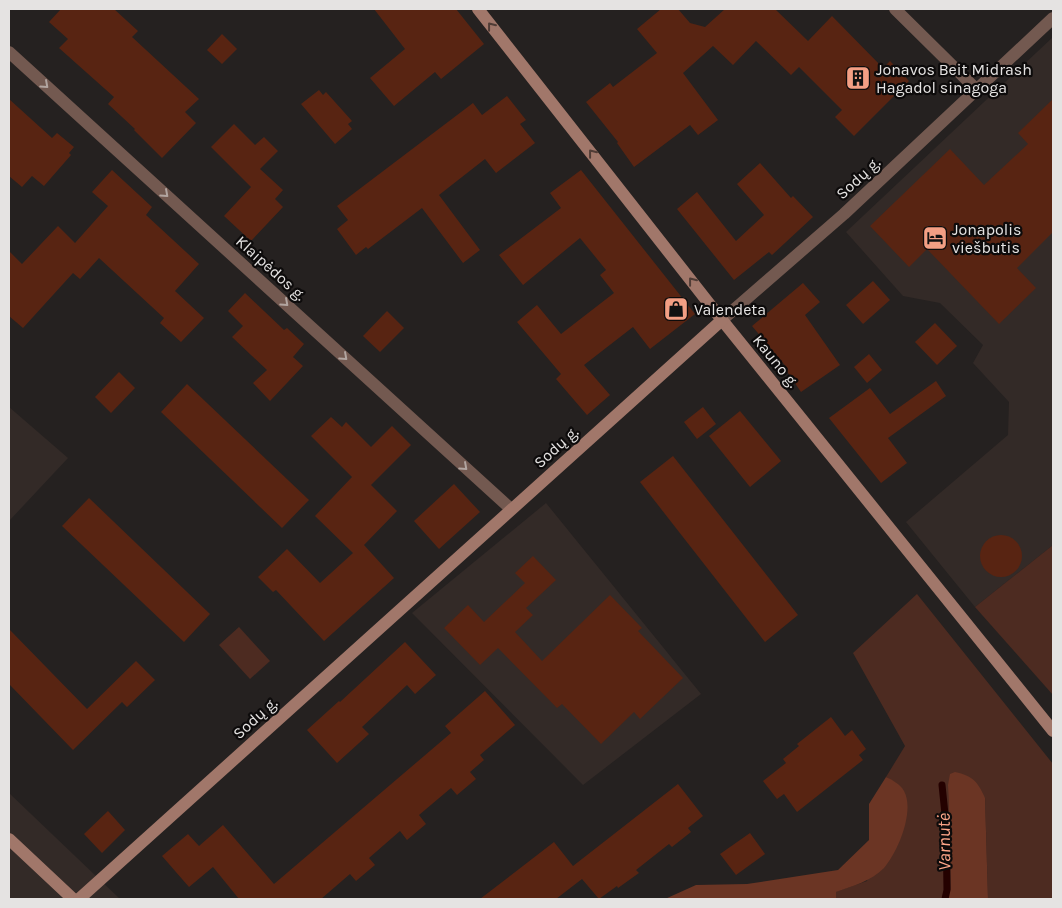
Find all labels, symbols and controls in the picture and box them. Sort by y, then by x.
one-way arrow [489,23,497,32]
place label: Jonavos Beit Midrash Hagadol sinagoga [876,60,1032,97]
building icon: Jonavos Beit Midrash Hagadol sinagoga [845,65,871,91]
one-way arrow [39,79,48,88]
one-way arrow [588,150,597,159]
street label: Sodų g. [832,153,884,203]
one-way arrow [160,188,169,197]
place label: Jonapolis viešbutis [952,220,1021,257]
hotel icon: Jonapolis viešbutis [922,225,948,251]
street label: Klaipėdos g. [232,232,310,304]
one-way arrow [690,278,698,287]
shop icon: Valendeta [663,296,689,322]
one-way arrow [280,297,289,306]
place label: Valendeta [694,300,766,319]
street label: Kauno g. [749,331,803,391]
one-way arrow [339,351,348,360]
street label: Sodų g. [530,422,582,472]
one-way arrow [459,461,468,470]
street label: Sodų g. [229,693,281,743]
water label: Varnutė [932,813,956,871]

